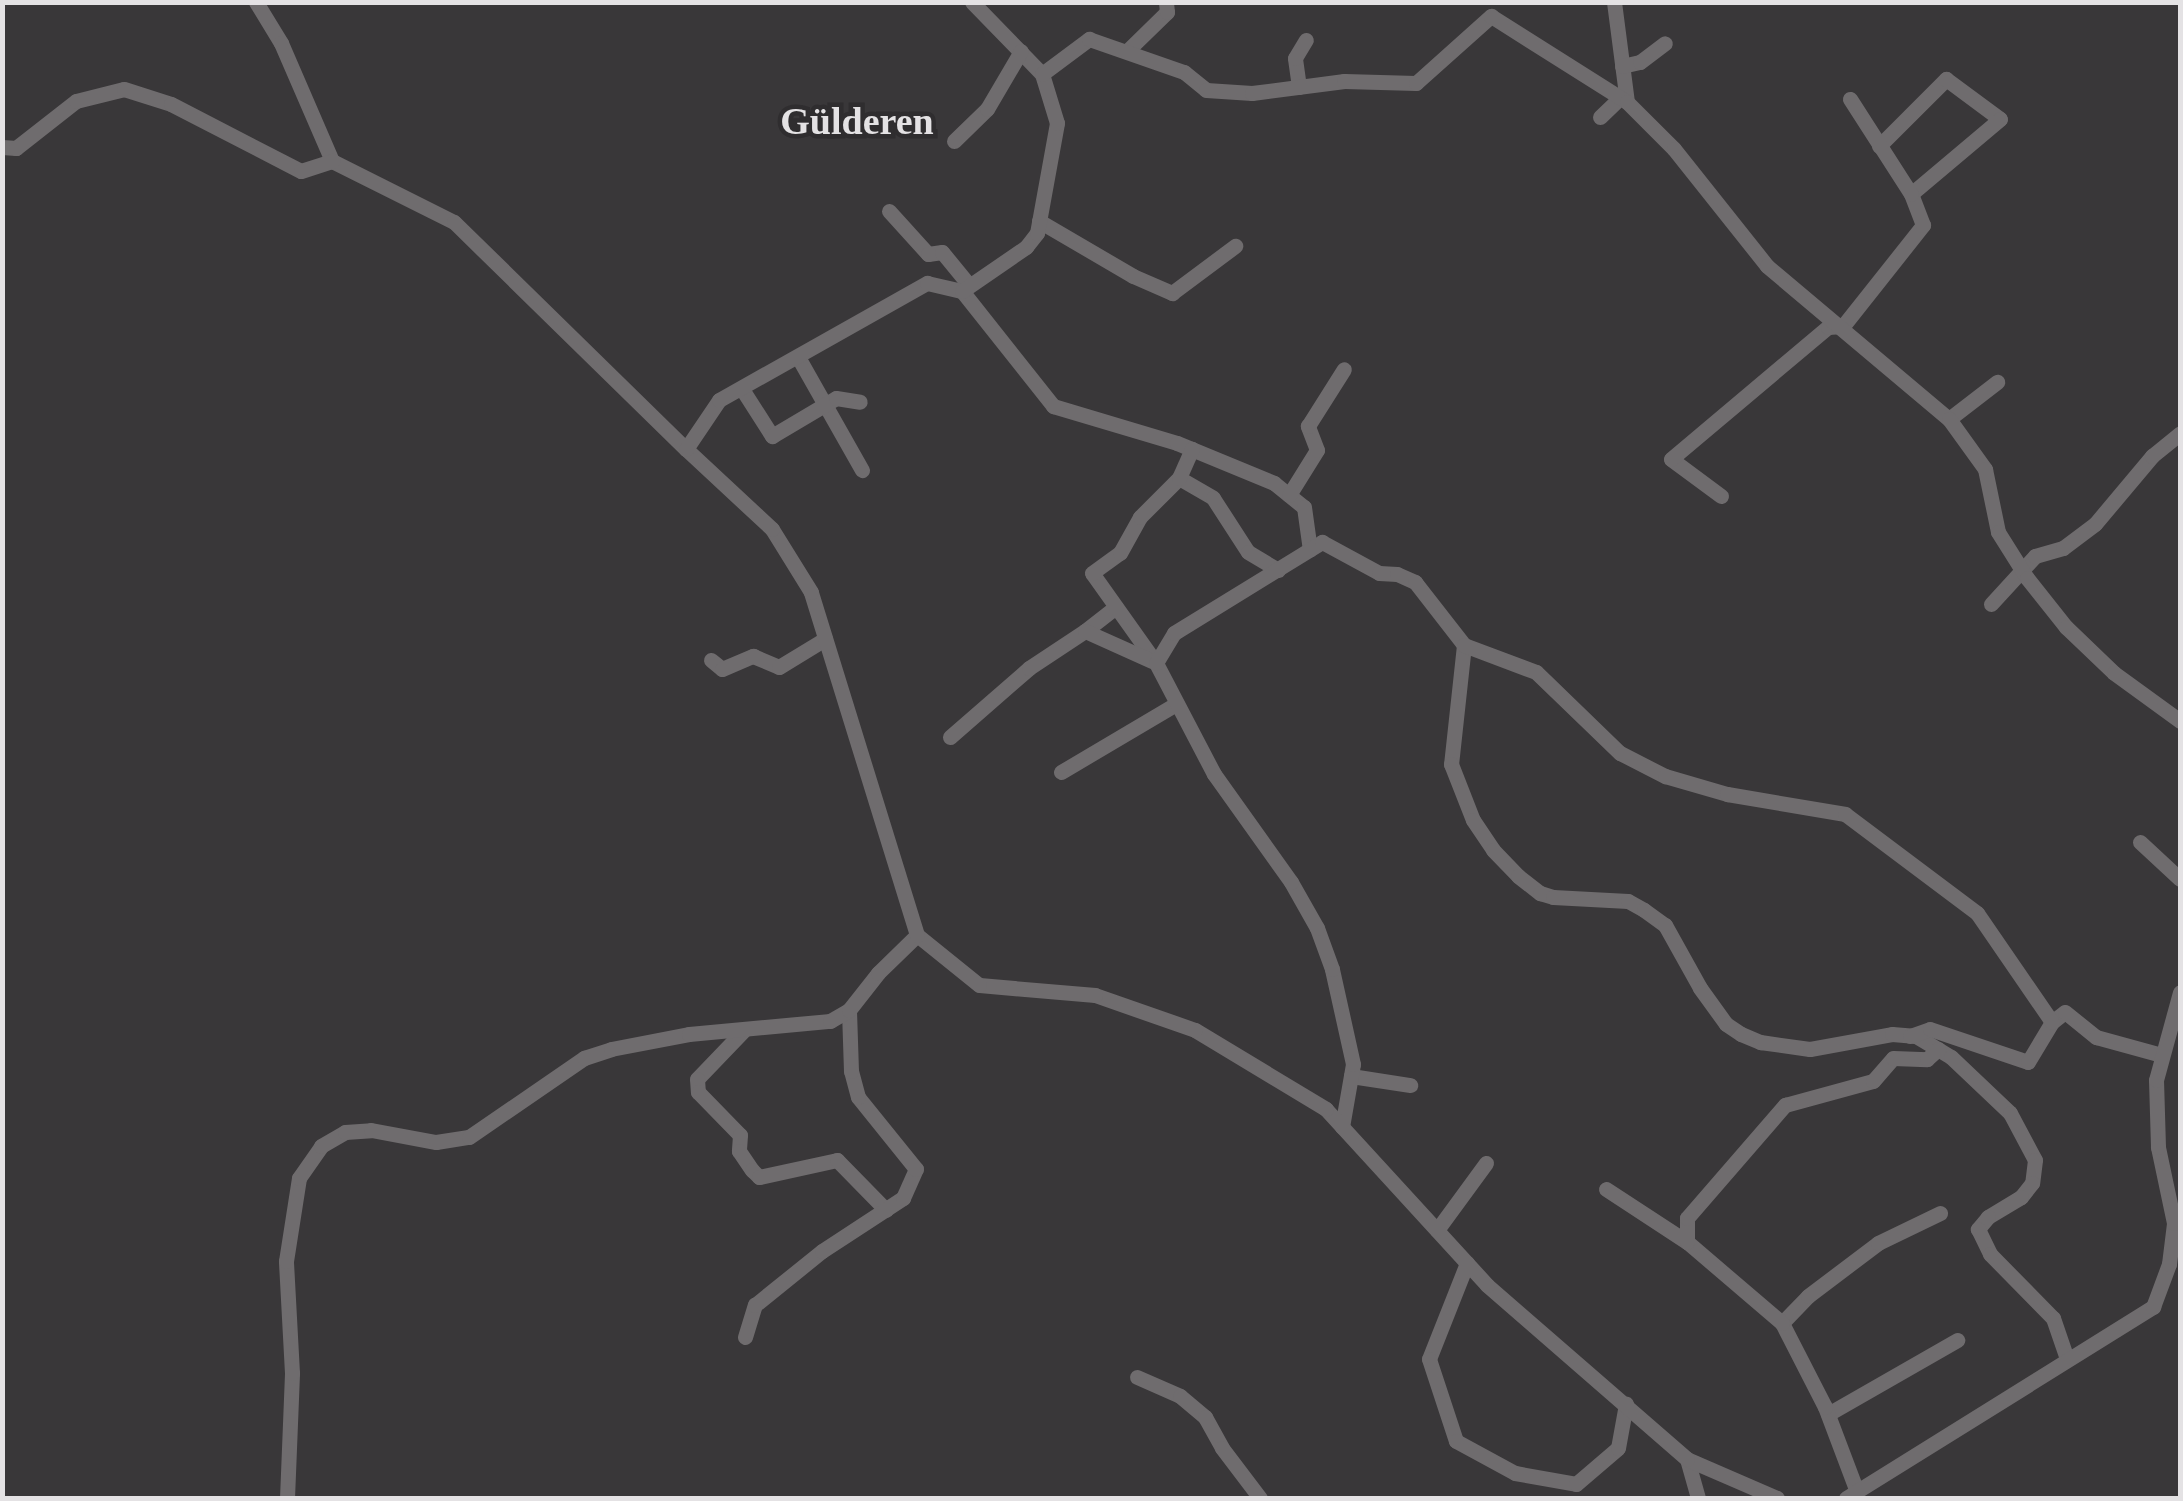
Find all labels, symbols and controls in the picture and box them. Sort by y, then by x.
district label: Gülderen [780,99,934,145]

